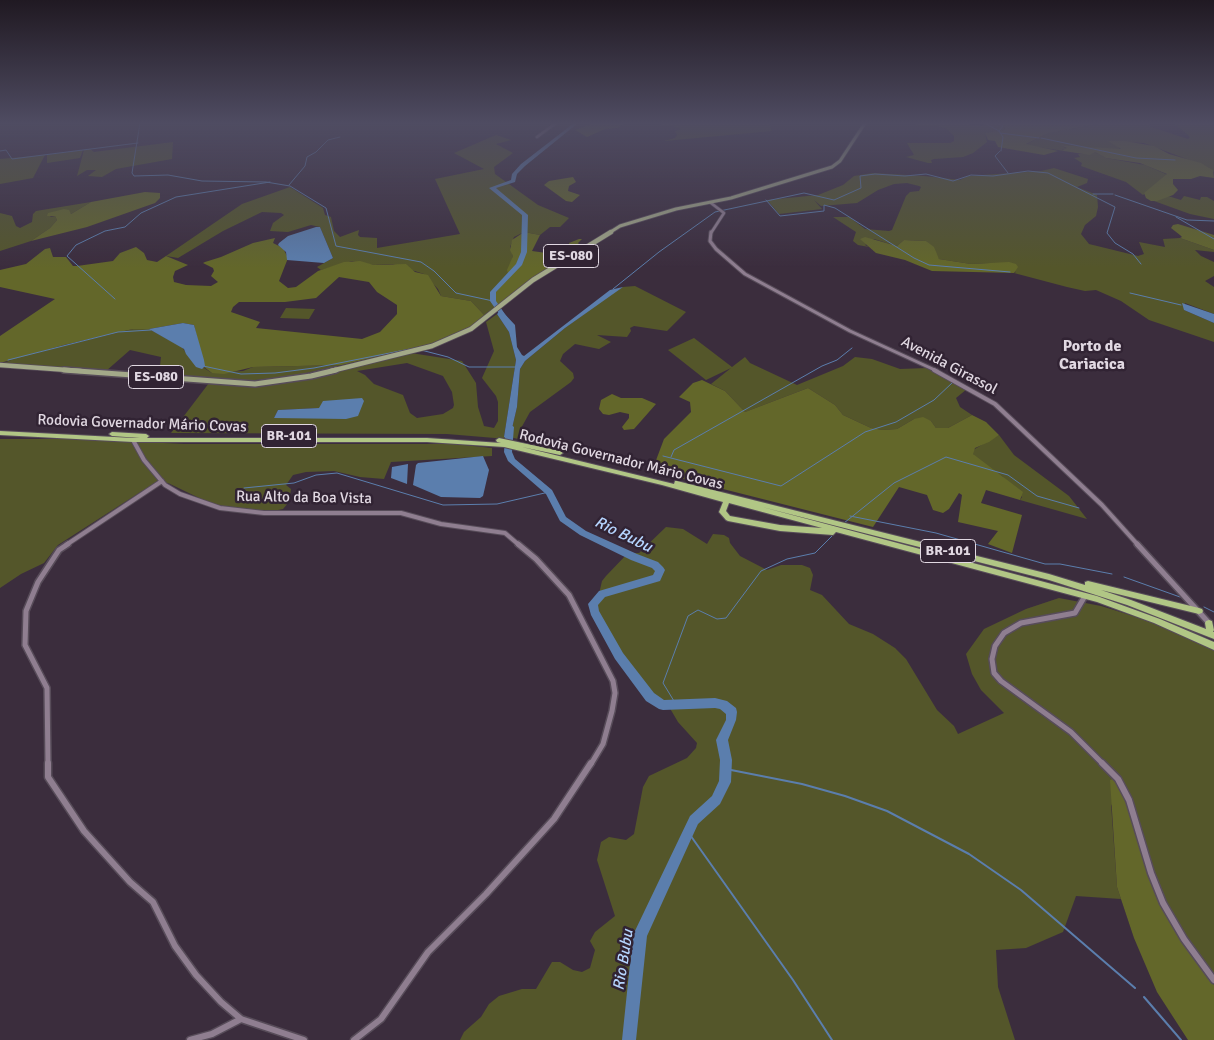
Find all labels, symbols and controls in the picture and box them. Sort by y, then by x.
road number: ES-080 [544,245,598,268]
street label: Avenida Girassol [898,333,1000,399]
district label: Porto de Cariacica [1059,337,1125,375]
road number: ES-080 [128,366,184,388]
street label: Rodovia Governador Mário Covas [37,411,247,437]
road number: BR-101 [262,424,316,448]
street label: Rodovia Governador Mário Covas [517,426,725,494]
street label: Rua Alto da Boa Vista [236,488,372,508]
water label: Rio Bubu [591,513,655,557]
road number: BR-101 [920,540,976,562]
water label: Rio Bubu [610,928,638,992]

